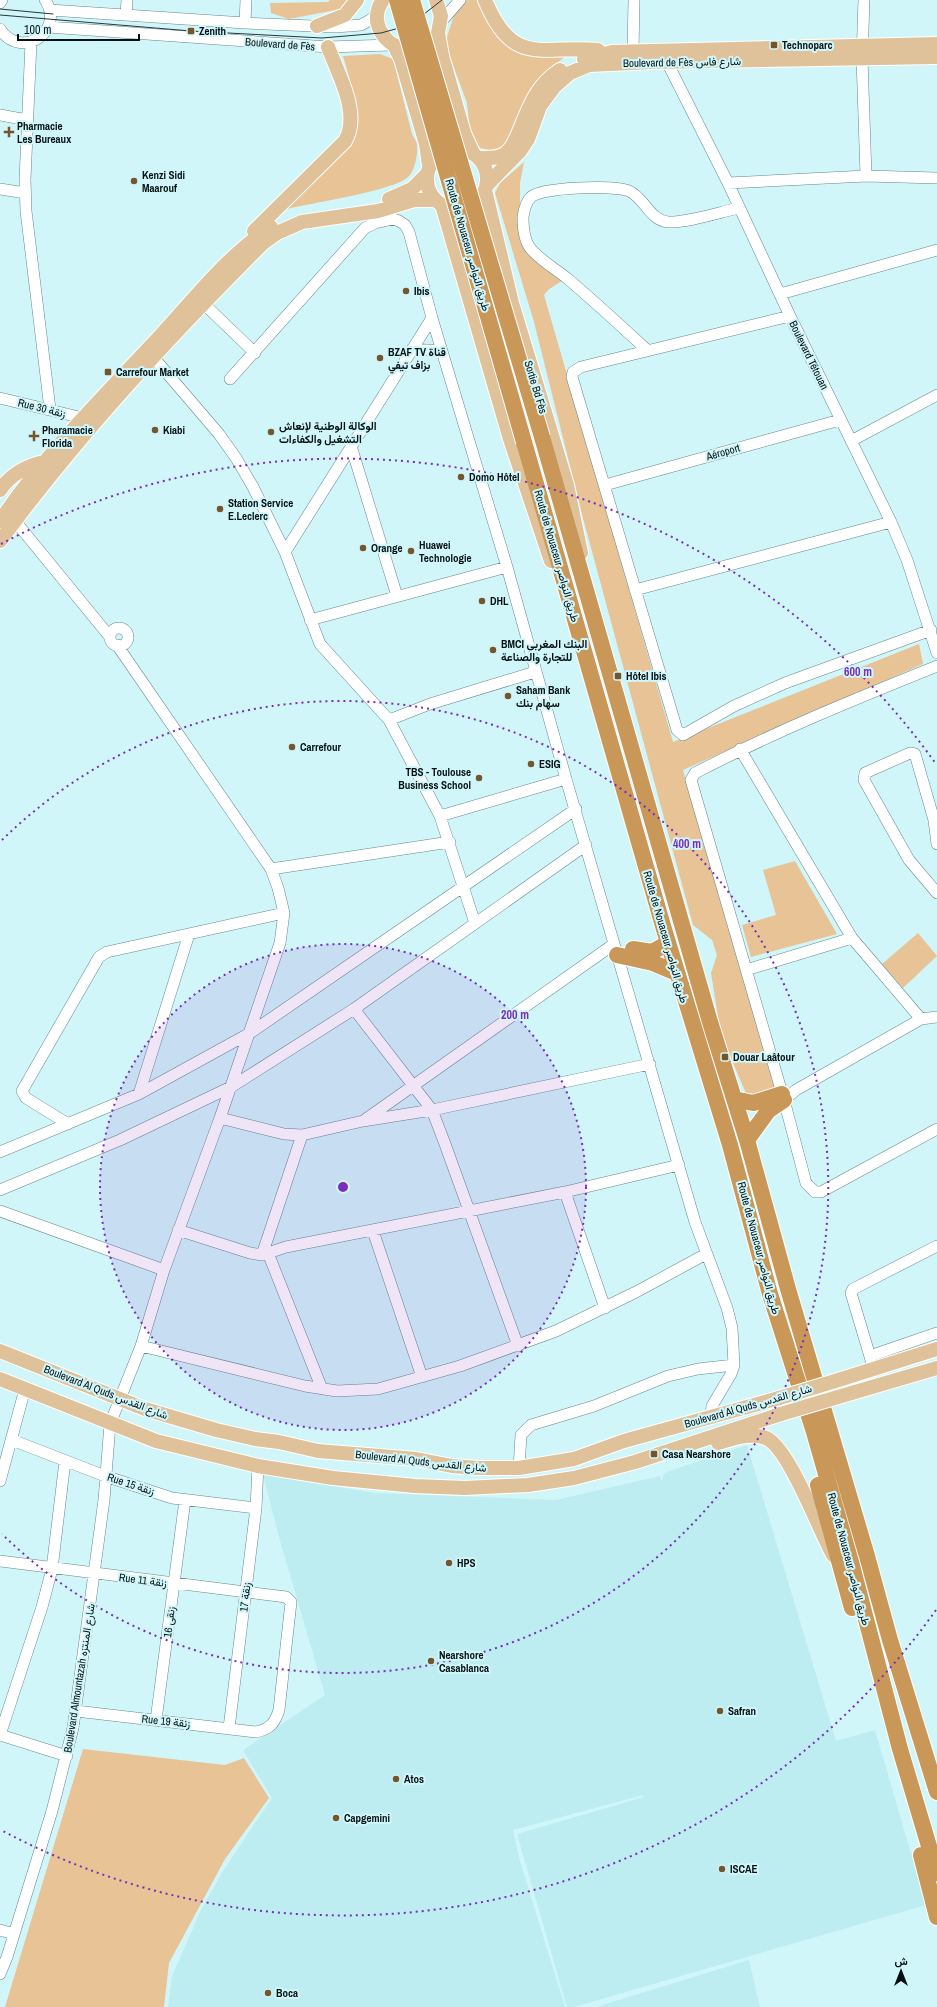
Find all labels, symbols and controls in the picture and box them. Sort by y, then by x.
scale bar [18,16,139,42]
text: 100 m [24,22,51,38]
place label: Zenith [199,24,226,38]
marker: Zenith [186,26,196,36]
street label: Boulevard de Fès [244,35,316,53]
place label: Technoparc [782,38,832,52]
marker: Technoparc [769,40,779,50]
street label: Boulevard de Fès شارع فاس [623,54,742,71]
place label: Pharmacie Les Bureaux [17,119,71,146]
marker: Pharmacie Les Bureaux [4,127,14,137]
place label: Kenzi Sidi Maarouf [142,168,185,195]
marker: Kenzi Sidi Maarouf [129,176,139,186]
street label: Route de Nouaceur طريق النواصر [442,177,494,313]
place label: Ibis [414,284,430,298]
marker: Ibis [401,286,411,296]
street label: Boulevard Tétouan [786,318,832,392]
place label: BZAF TV قناة بزاف تيفي [388,345,446,374]
marker: BZAF TV قناة بزاف تيفي [375,353,385,363]
street label: Sortie Bd Fès [521,359,551,416]
place label: Carrefour Market [116,365,189,379]
marker: Carrefour Market [103,367,113,377]
street label: Rue 30 زنقة [17,395,68,421]
place label: الوكالة الوطنية لإنعاش التشغيل والكفاءات [279,419,377,446]
place label: Pharamacie Florida [42,423,93,450]
place label: Kiabi [163,423,185,437]
marker: Kiabi [150,425,160,435]
marker: الوكالة الوطنية لإنعاش التشغيل والكفاءات [266,427,276,437]
marker: Pharamacie Florida [29,431,39,441]
street label: Aéroport [703,440,742,464]
place label: Domo Hôtel [469,470,520,484]
marker: Domo Hôtel [456,472,466,482]
street label: Route de Nouaceur طريق النواصر [531,488,583,624]
place label: Station Service E.Leclerc [228,496,293,523]
marker: Station Service E.Leclerc [215,504,225,514]
place label: Huawei Technologie [419,538,471,565]
place label: Orange [371,541,403,555]
marker: Orange [358,543,368,553]
marker: Huawei Technologie [406,546,416,556]
place label: DHL [490,594,509,608]
marker: DHL [477,596,487,606]
place label: BMCI البنك المغربي للتجارة والصناعة [501,637,587,664]
marker: BMCI البنك المغربي للتجارة والصناعة [488,645,498,655]
text: 600 m [844,664,872,680]
place label: Hôtel Ibis [626,669,667,683]
marker: Hôtel Ibis [613,671,623,681]
place label: Saham Bank سهام بنك [516,683,571,711]
marker: Saham Bank سهام بنك [503,691,513,701]
place label: Carrefour [300,740,342,754]
marker: Carrefour [287,742,297,752]
place label: ESIG [539,757,561,771]
marker: ESIG [526,759,536,769]
place label: TBS - Toulouse Business School [398,765,471,792]
marker: TBS - Toulouse Business School [474,773,484,783]
text: 400 m [673,836,701,852]
street label: Route de Nouaceur طريق النواصر [640,869,692,1005]
text: 200 m [501,1007,529,1023]
place label: Douar Laâtour [733,1050,795,1064]
marker: Douar Laâtour [720,1052,730,1062]
centre of rings [336,1180,350,1194]
street label: Route de Nouaceur طريق النواصر [735,1180,783,1316]
street label: Boulevard Al Quds شارع القدس [42,1362,170,1423]
street label: Boulevard Al Quds شارع القدس [683,1381,814,1432]
street label: Boulevard Al Quds شارع القدس [355,1447,488,1476]
place label: Casa Nearshore [662,1447,731,1461]
marker: Casa Nearshore [649,1449,659,1459]
street label: Rue 15 زنقة [106,1470,157,1498]
street label: Route de Nouaceur طريق النواصر [825,1491,873,1627]
place label: HPS [457,1556,476,1570]
marker: HPS [444,1558,454,1568]
street label: Rue 11 زنقة [118,1570,168,1590]
street label: زنقة 17 [236,1581,254,1613]
street label: Boulevard Almountazah شارع المنتزه [60,1602,99,1754]
street label: زنقى 16 [160,1605,178,1638]
place label: Nearshore Casablanca [439,1648,489,1675]
marker: Nearshore Casablanca [426,1656,436,1666]
place label: Safran [728,1704,756,1718]
marker: Safran [715,1706,725,1716]
street label: Rue 19 زنقة [141,1711,191,1731]
place label: Atos [404,1772,424,1786]
marker: Atos [391,1774,401,1784]
place label: Capgemini [344,1811,390,1825]
marker: Capgemini [331,1813,341,1823]
place label: ISCAE [730,1862,758,1876]
marker: ISCAE [717,1864,727,1874]
north arrow [881,1951,921,1991]
text: ش [894,1954,908,1968]
place label: Boca [276,1986,298,2000]
marker: Boca [263,1988,273,1998]

